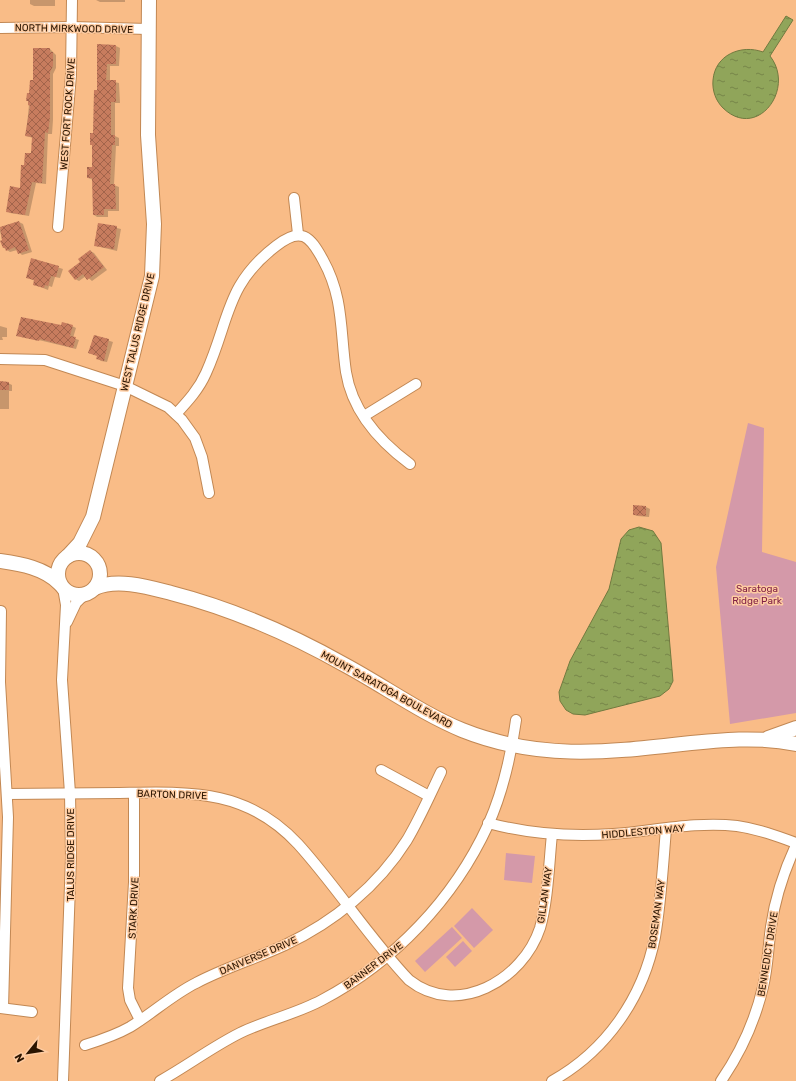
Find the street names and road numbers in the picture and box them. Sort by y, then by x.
street label: NORTH MIRKWOOD DRIVE [15,22,133,36]
street label: WEST FORT ROCK DRIVE [58,58,78,171]
street label: WEST TALUS RIDGE DRIVE [119,272,157,393]
street label: MOUNT SARATOGA BOULEVARD [319,649,454,731]
street label: BARTON DRIVE [137,788,207,802]
street label: TALUS RIDGE DRIVE [65,808,77,902]
street label: HIDDLESTON WAY [601,822,686,842]
street label: GILLAN WAY [535,866,555,924]
street label: STARK DRIVE [126,877,142,939]
street label: BOSEMAN WAY [646,878,668,950]
street label: BENNEDICT DRIVE [755,911,781,997]
street label: DANVERSE DRIVE [218,934,299,978]
street label: BANNER DRIVE [342,940,406,992]

